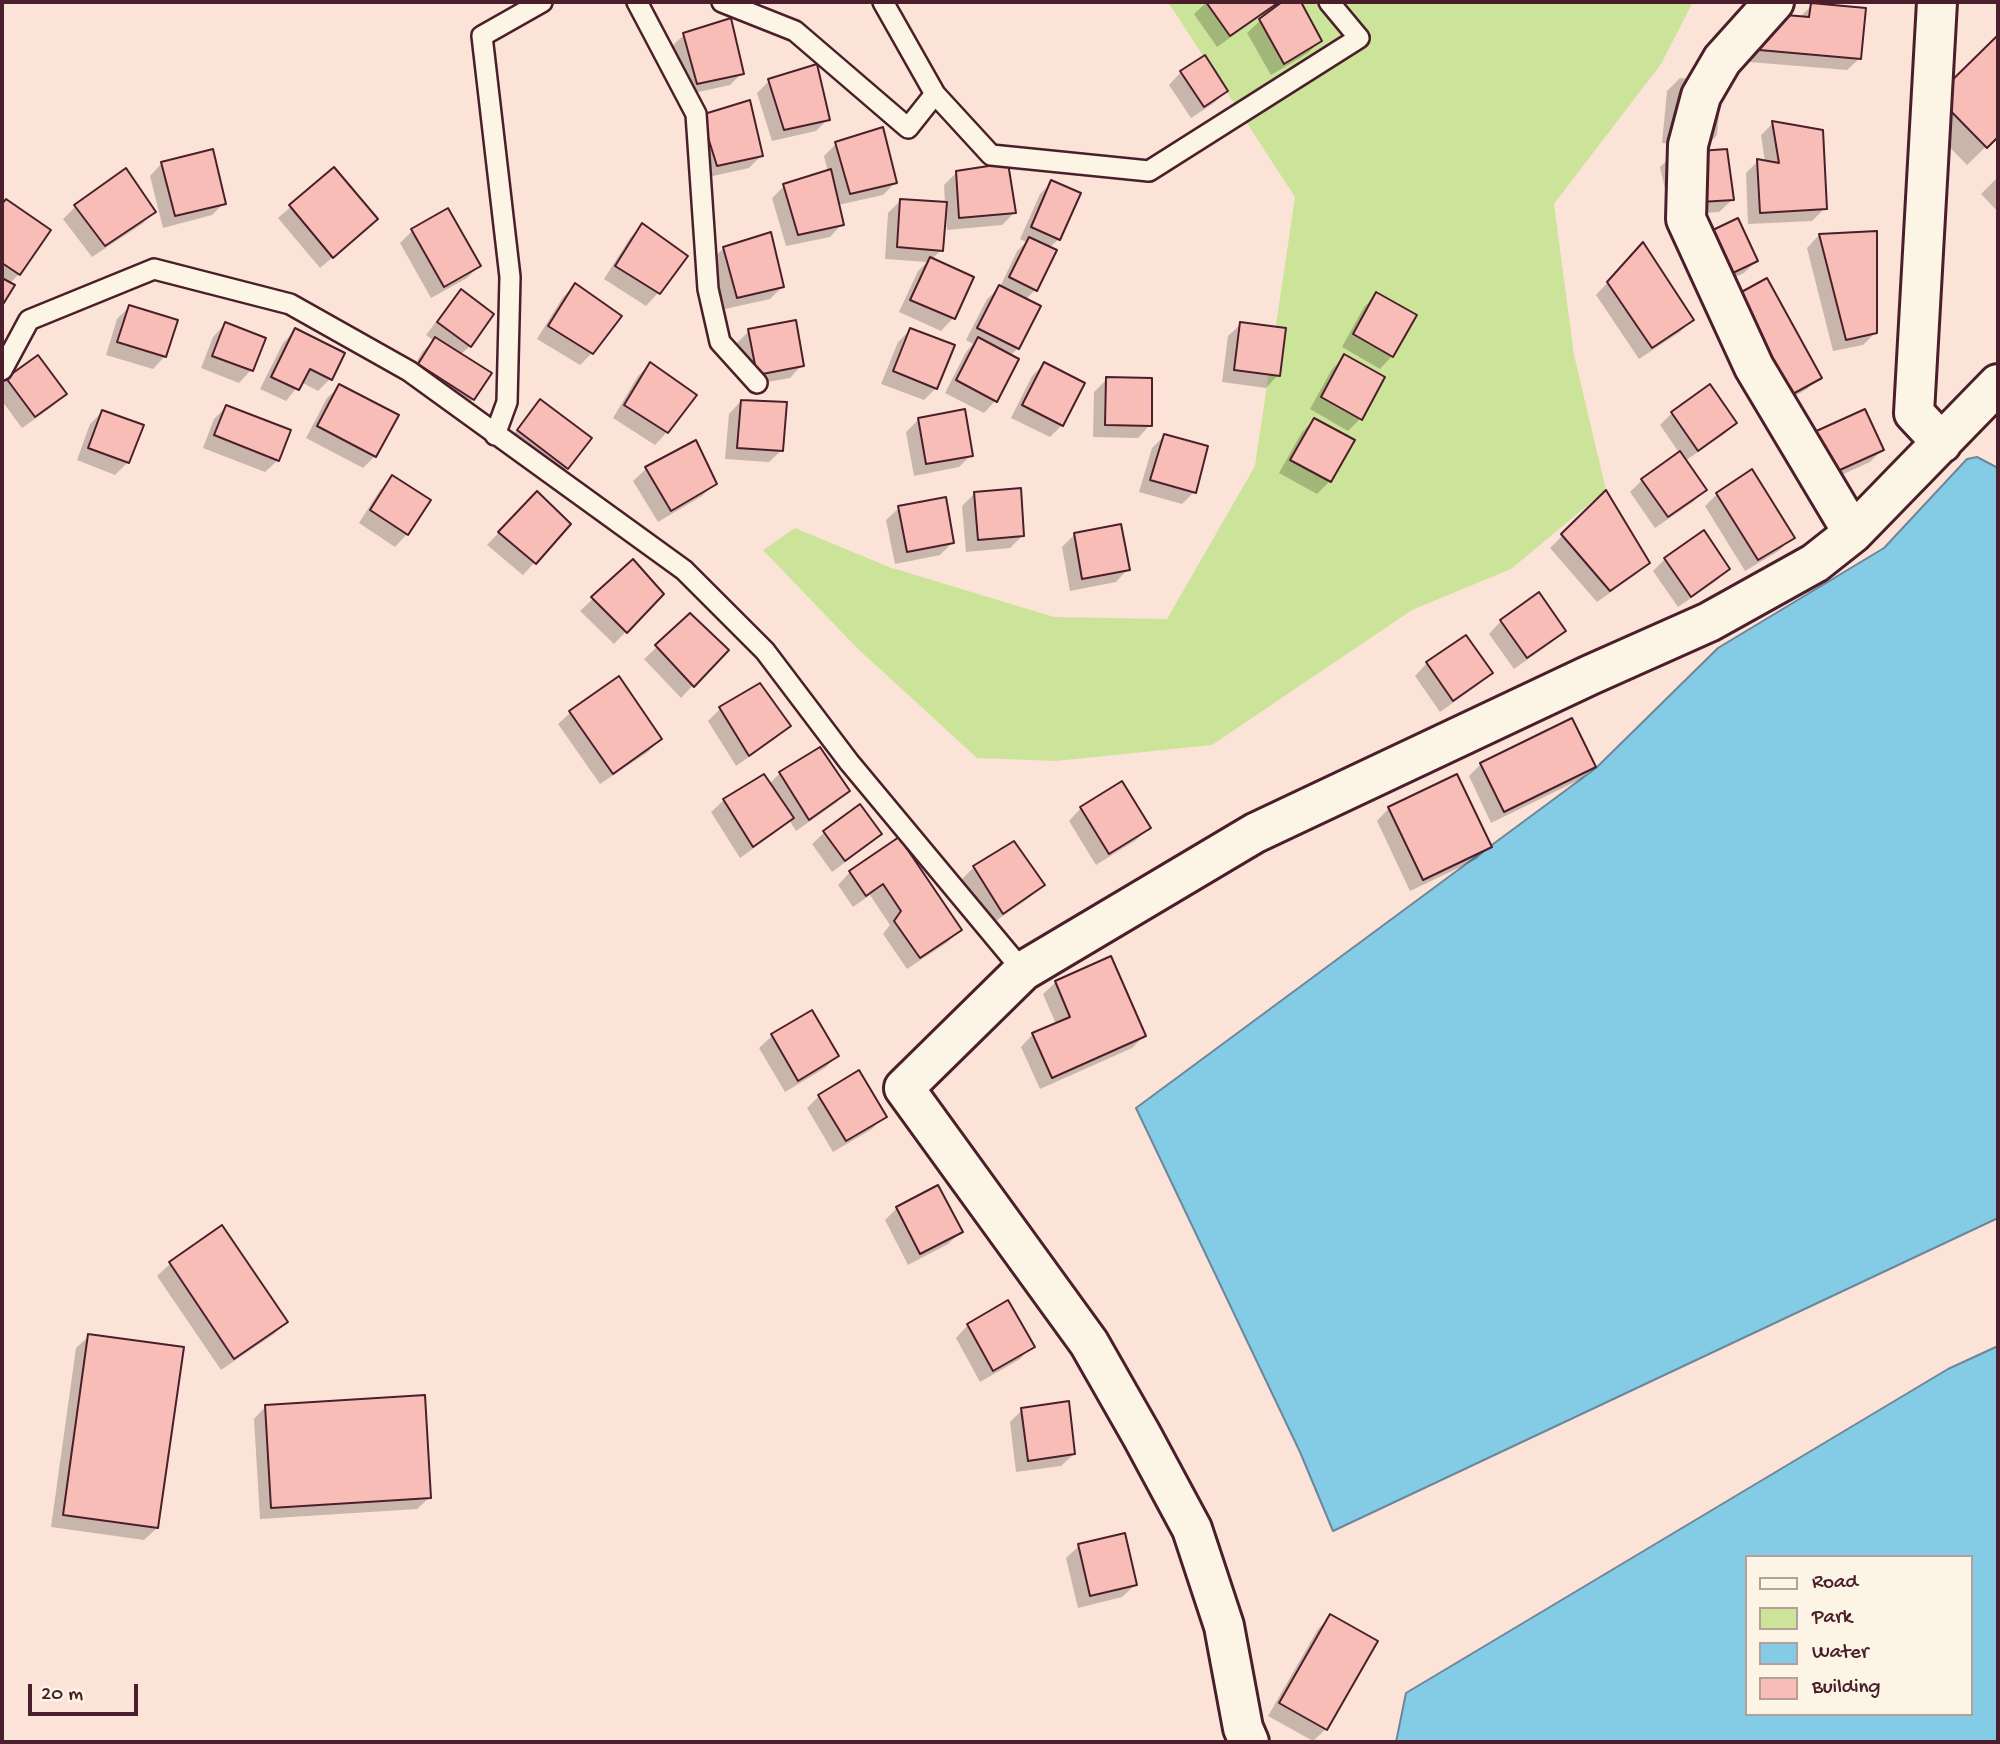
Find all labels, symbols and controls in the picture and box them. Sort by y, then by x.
legend [1744,1555,1972,1716]
text: Road [1812,1571,1858,1596]
text: Park [1812,1606,1852,1631]
text: Water [1812,1641,1868,1666]
scale bar [32,1670,142,1714]
text: Building [1812,1676,1881,1701]
text: 20 m [41,1683,83,1708]

